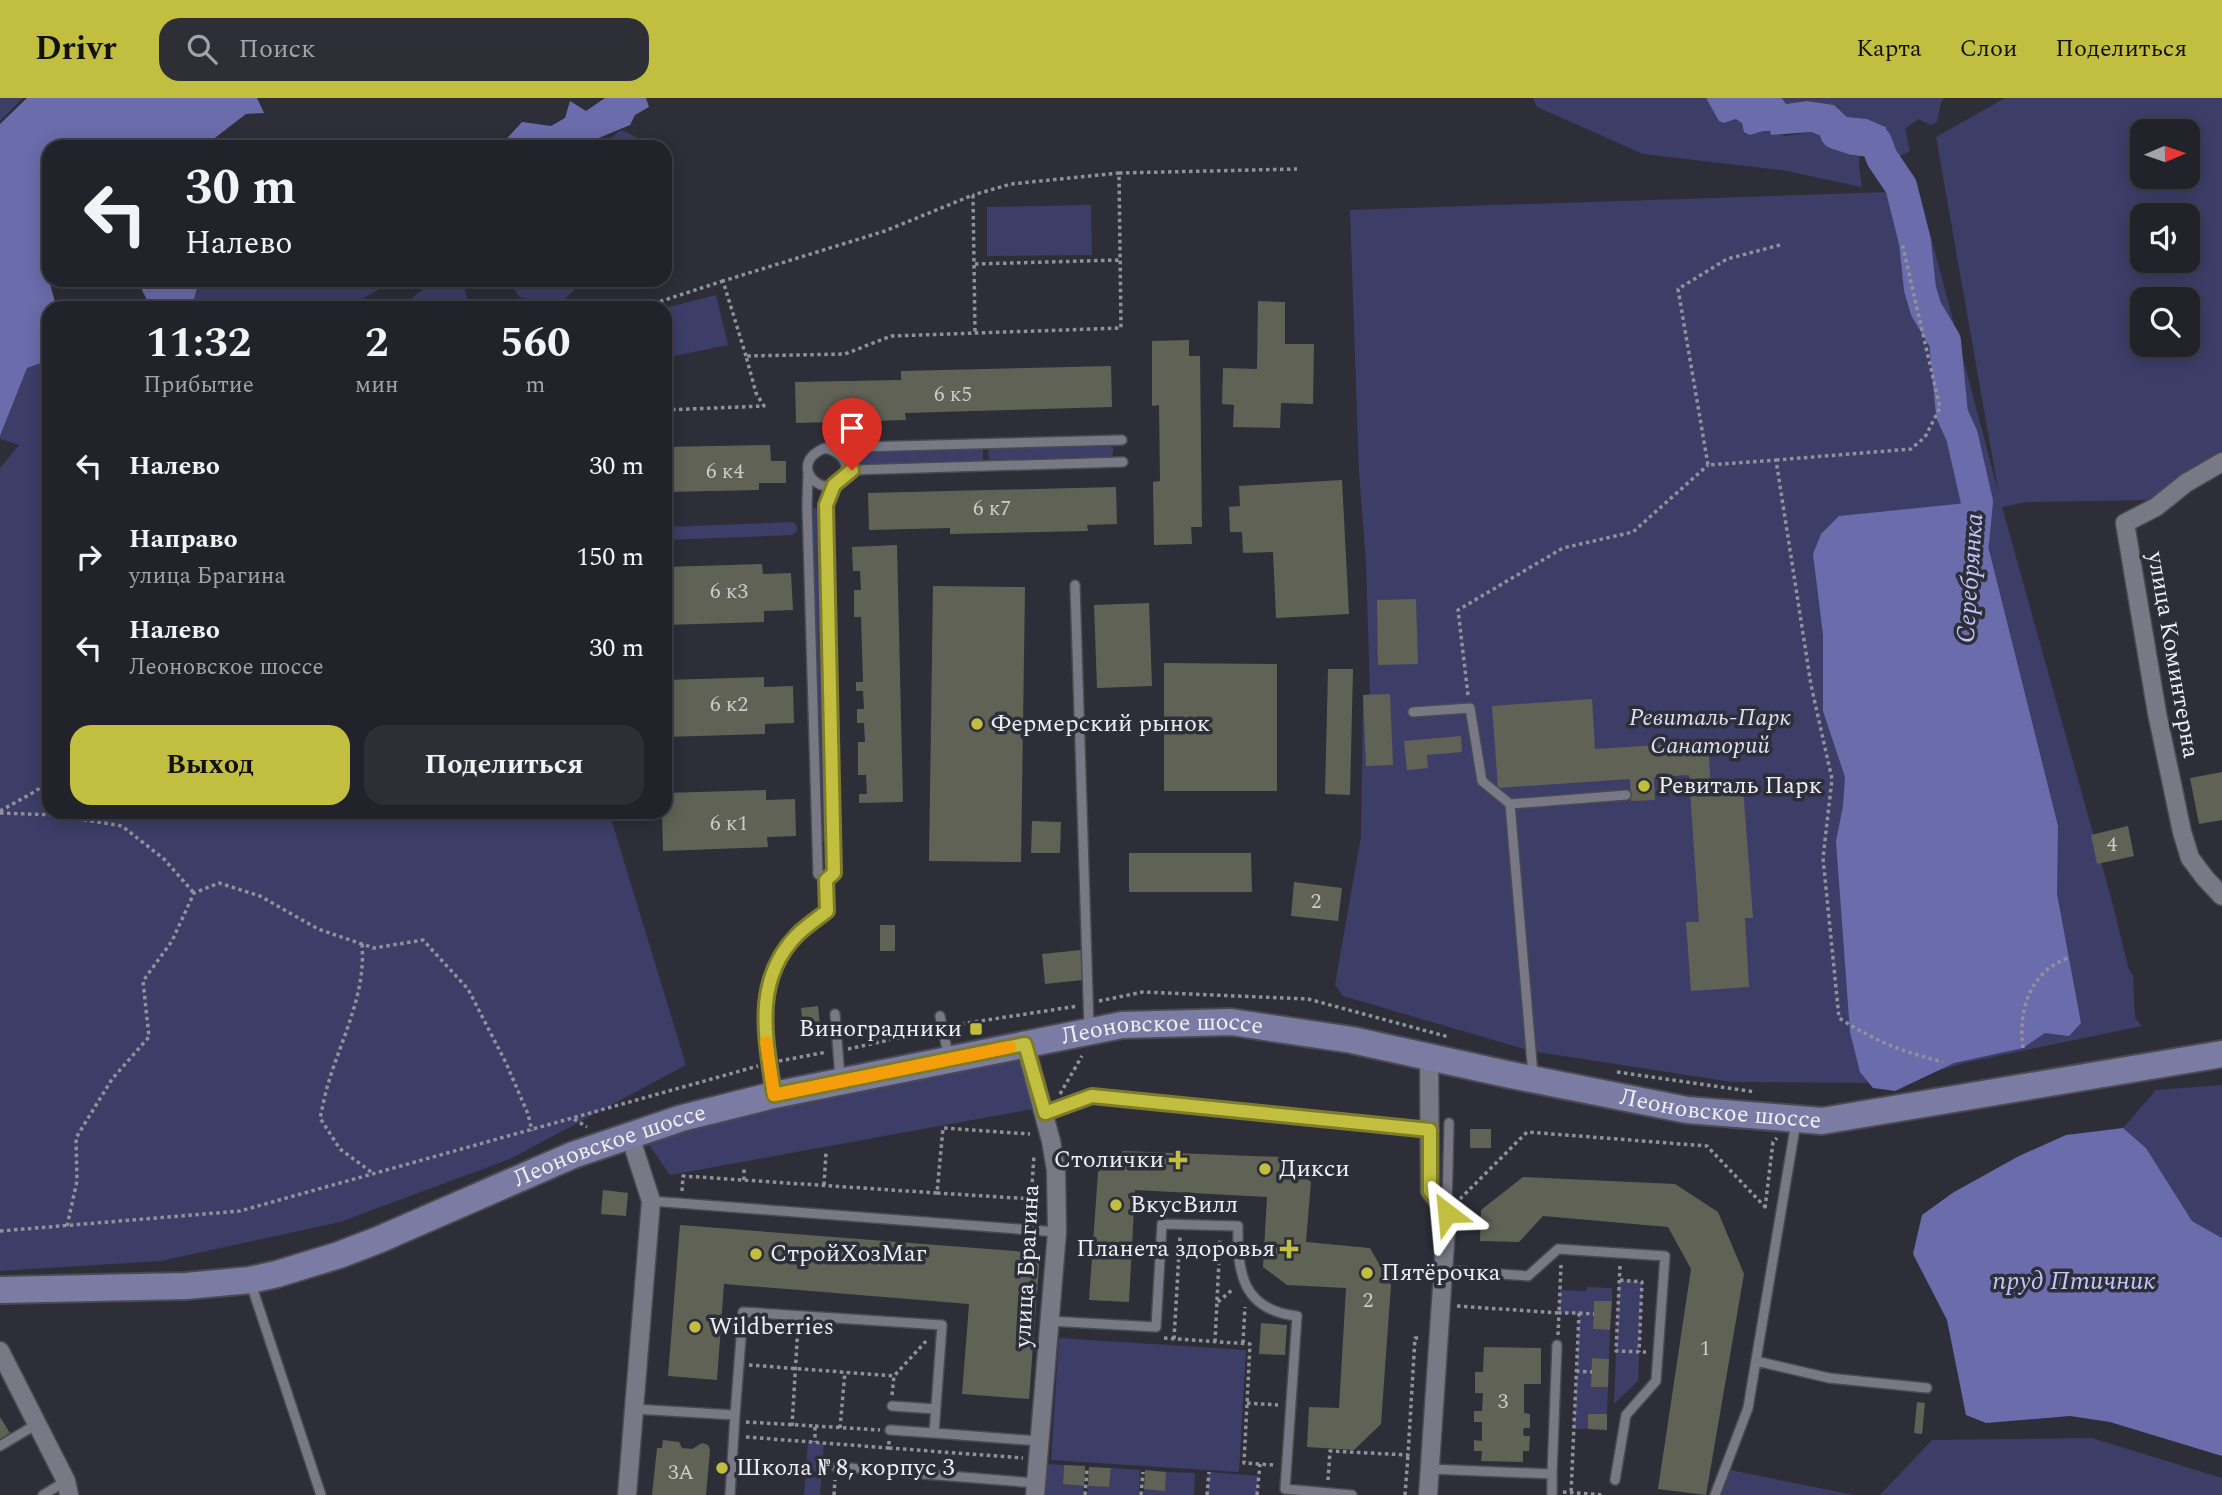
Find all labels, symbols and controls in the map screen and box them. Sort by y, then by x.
search box [159,18,649,81]
text: Drivr [35,24,117,74]
text: Поиск [239,29,316,69]
icon: search [183,30,221,68]
text: Карта [1856,31,1922,67]
text: Слои [1960,31,2017,67]
text: Поделиться [2055,31,2187,67]
north arrow [2130,119,2200,189]
map controls [2130,119,2200,357]
text: 30 m [185,151,296,226]
icon: left [70,168,161,259]
button: sound [2130,203,2200,273]
text: Налево [185,219,293,268]
button: search [2130,287,2200,357]
text: 11:32 [146,312,251,375]
text: 2 [365,312,389,375]
text: 560 [500,312,571,375]
text: Прибытие [143,368,254,403]
text: мин [355,368,399,403]
text: m [525,368,545,403]
house number: 6 к5 [934,379,972,411]
pin [822,398,882,470]
icon: arrive [833,409,871,447]
text: Налево [129,446,220,486]
text: 30 m [589,446,644,486]
icon: left [70,447,108,485]
house number: 6 к4 [706,456,744,488]
house number: 6 к7 [973,493,1011,525]
water label: Серебрянка [1946,512,1994,644]
text: Направо [129,519,238,559]
text: 150 m [576,537,644,577]
icon: right [70,538,108,576]
street label: улица Коминтерна [2137,548,2209,761]
text: улица Брагина [129,559,286,594]
house number: 6 к3 [710,576,748,608]
text: Налево [129,610,220,650]
text: 30 m [589,628,644,668]
icon: left [70,629,108,667]
text: Леоновское шоссе [129,650,324,685]
house number: 6 к2 [710,689,748,721]
park label: Ревиталь-Парк Санаторий [1629,700,1792,764]
place label: Фермерский рынок [991,706,1210,742]
marker: Фермерский рынок [969,716,985,732]
button: Выход [70,725,350,805]
button: Поделиться [364,725,644,805]
place label: Ревиталь Парк [1658,768,1822,804]
marker: Ревиталь Парк [1636,778,1652,794]
house number: 6 к1 [710,808,748,840]
house number: 4 [2107,829,2118,861]
house number: 2 [1311,886,1321,918]
street label: Леоновское шоссе [1058,1004,1266,1055]
place label: Виноградники [799,1011,962,1047]
marker: Виноградники [968,1021,984,1037]
street label: Леоновское шоссе [1616,1079,1823,1139]
street label: Леоновское шоссе [507,1095,710,1197]
place label: Столички [1054,1142,1164,1178]
place label: Дикси [1279,1151,1350,1187]
marker: Столички [1170,1152,1186,1168]
marker: Дикси [1257,1161,1273,1177]
position arrow [1410,1176,1484,1250]
street label: улица Брагина [1005,1183,1049,1350]
place label: ВкусВилл [1130,1187,1238,1223]
marker: ВкусВилл [1108,1197,1124,1213]
place label: Планета здоровья [1076,1231,1275,1267]
place label: СтройХозМаг [770,1236,927,1272]
marker: Планета здоровья [1281,1241,1297,1257]
marker: СтройХозМаг [748,1246,764,1262]
place label: Пятёрочка [1381,1255,1501,1291]
water label: пруд Птичник [1992,1261,2156,1301]
marker: Пятёрочка [1359,1265,1375,1281]
house number: 2 [1363,1285,1373,1317]
place label: Wildberries [709,1309,834,1345]
marker: Wildberries [687,1319,703,1335]
house number: 1 [1700,1333,1710,1365]
house number: 3 [1498,1386,1509,1418]
place label: Школа № 8, корпус 3 [736,1450,954,1486]
house number: 3А [668,1457,694,1489]
marker: Школа № 8, корпус 3 [714,1460,730,1476]

